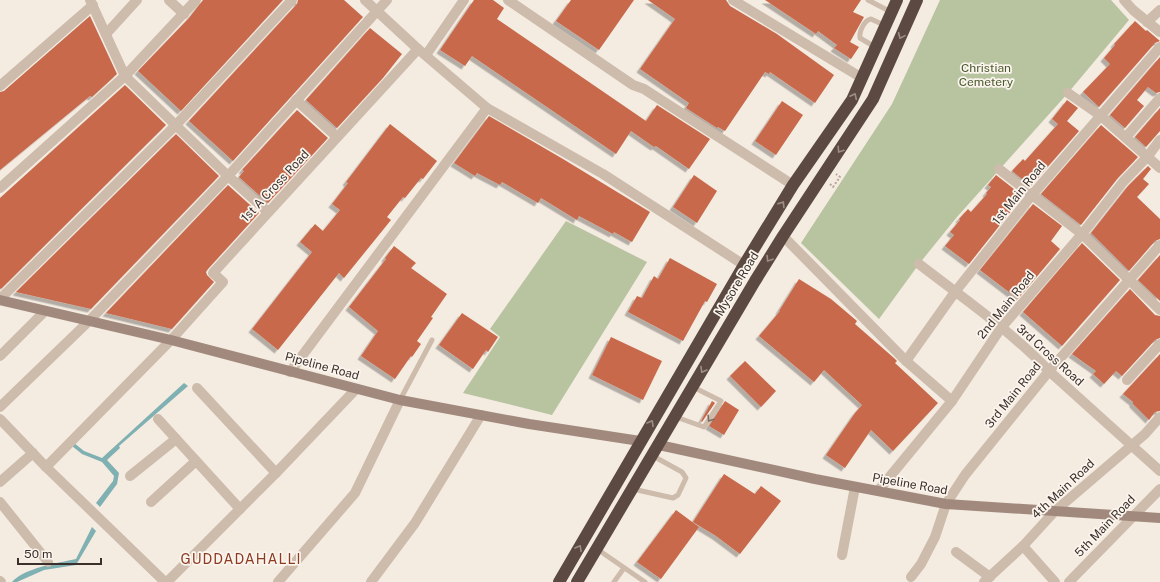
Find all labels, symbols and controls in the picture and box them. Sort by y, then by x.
one-way arrow [898,32,906,39]
park label: Christian Cemetery [959,61,1014,89]
one-way arrow [849,92,857,100]
one-way arrow [837,146,845,153]
street label: 1st A Cross Road [238,147,312,225]
street label: 1st Main Road [989,159,1049,227]
one-way arrow [777,201,785,208]
street label: Mysore Road [712,249,762,319]
one-way arrow [766,254,773,261]
street label: 2nd Main Road [975,268,1037,342]
street label: 3rd Cross Road [1014,321,1086,389]
street label: Pipeline Road [283,349,361,383]
street label: 3rd Main Road [982,359,1044,431]
one-way arrow [700,366,707,373]
one-way arrow [707,415,714,422]
one-way arrow [646,420,653,428]
street label: 4th Main Road [1029,456,1097,522]
street label: Pipeline Road [871,470,949,498]
street label: 5th Main Road [1072,492,1138,560]
scale bar [18,540,101,566]
one-way arrow [574,545,581,552]
text: 50 m [24,547,52,561]
district label: GUDDADAHALLI [180,551,302,567]

